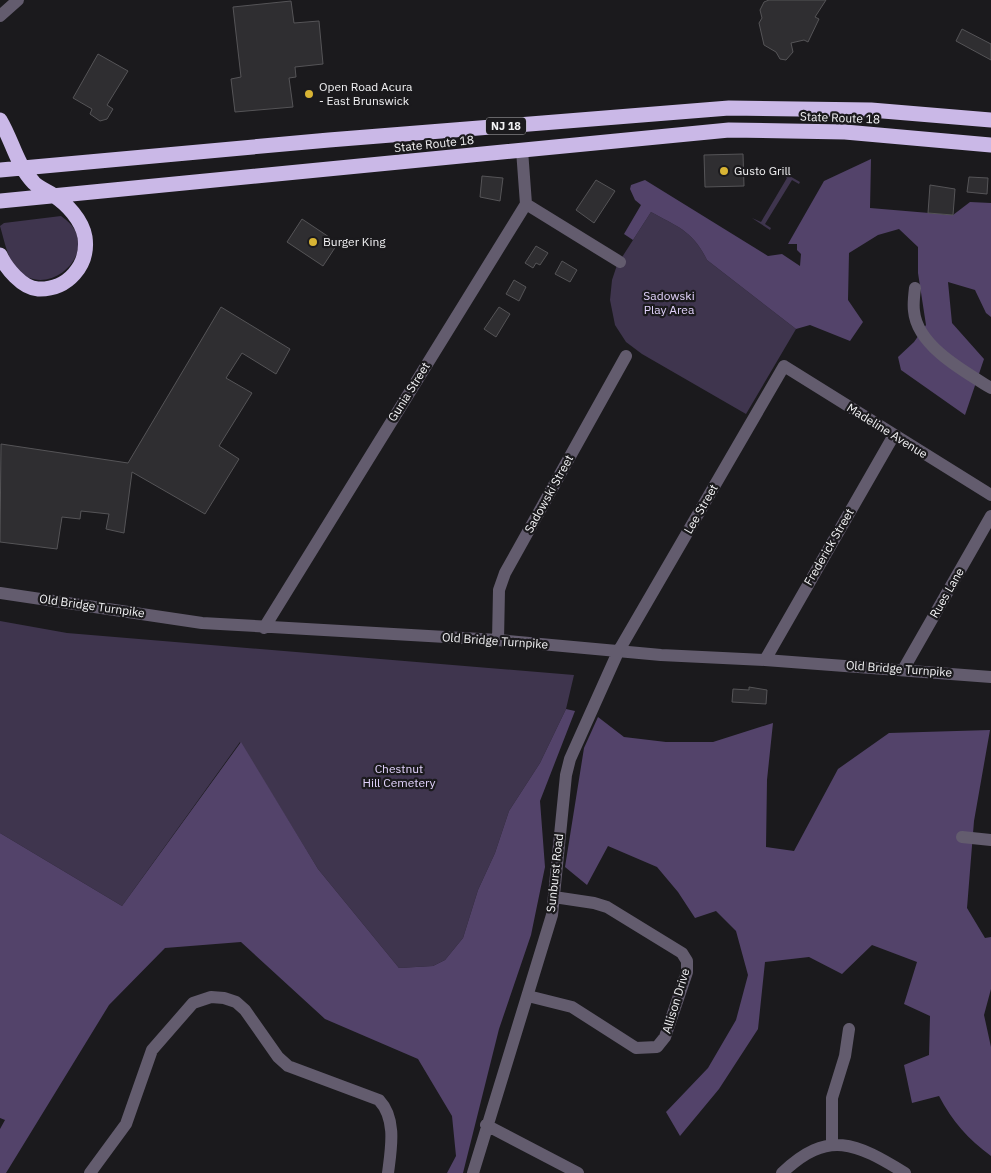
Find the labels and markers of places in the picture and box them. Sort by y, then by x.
place label: Open Road Acura - East Brunswick [319,79,413,108]
marker: Open Road Acura - East Brunswick [303,88,315,100]
place label: Gusto Grill [734,163,791,178]
marker: Gusto Grill [718,165,730,177]
place label: Burger King [323,234,386,249]
marker: Burger King [307,236,319,248]

